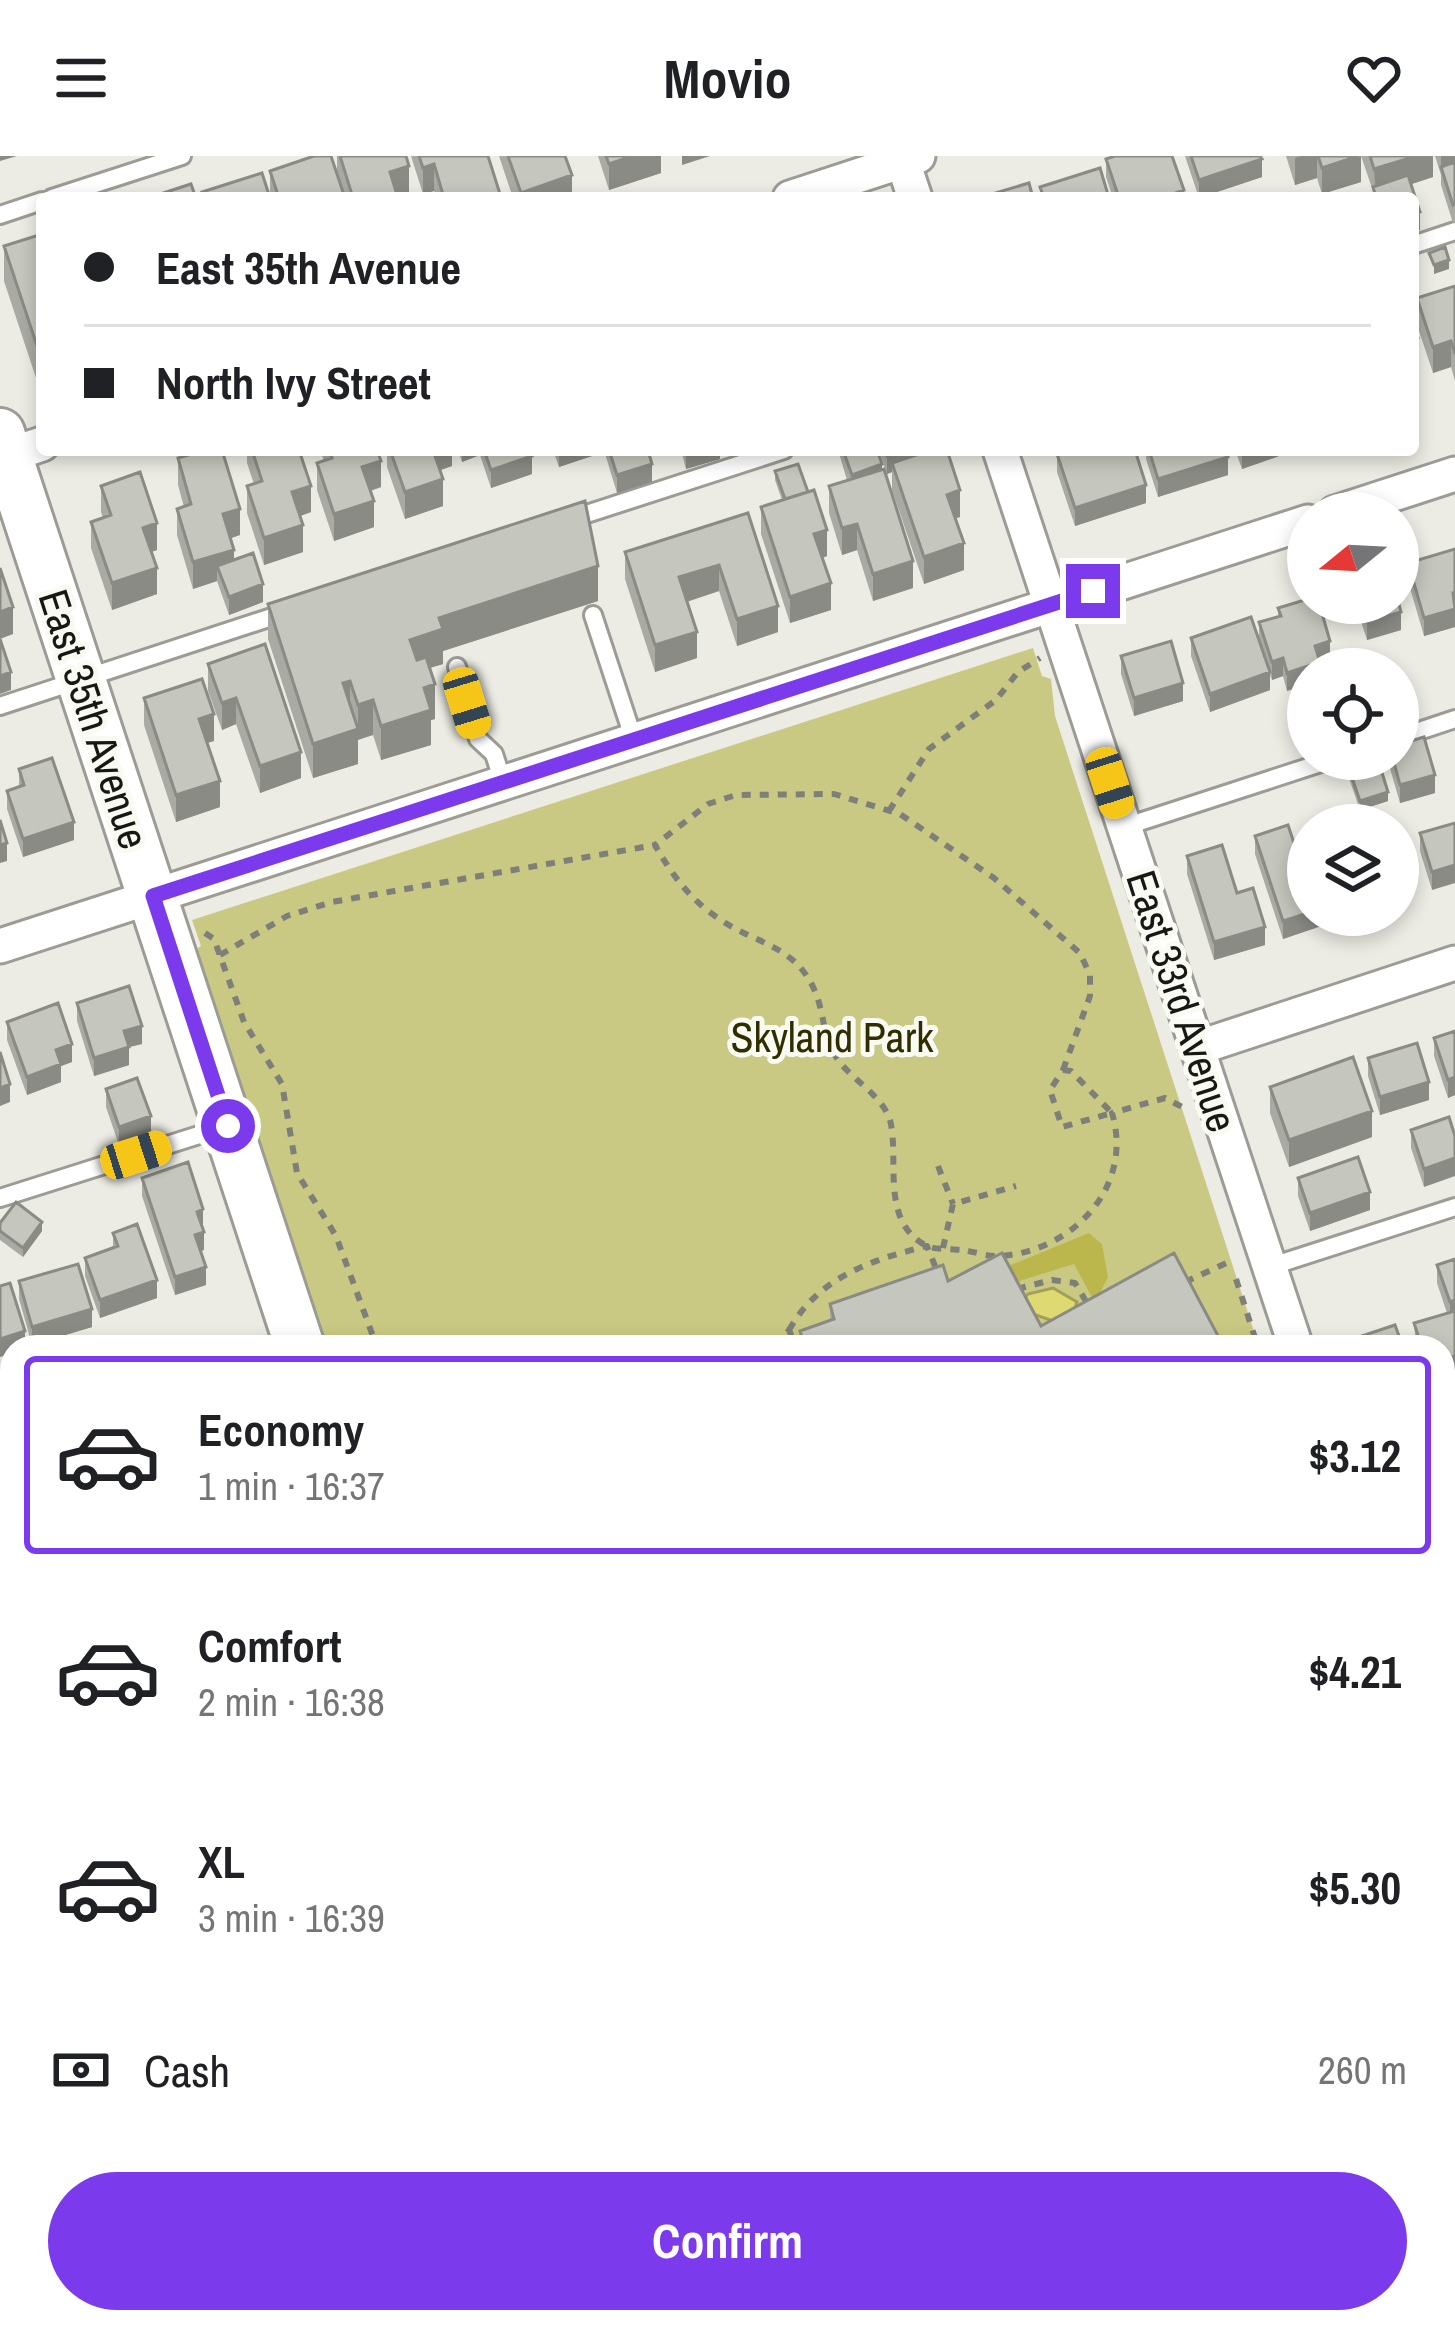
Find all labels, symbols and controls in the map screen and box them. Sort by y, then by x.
text: Movio [664,42,791,115]
icon: menu [48,45,114,111]
icon: heart [1341,45,1407,111]
text: East 35th Avenue [156,237,461,298]
text: North Ivy Street [156,352,431,413]
north arrow [1287,492,1419,624]
map controls [1287,492,1419,936]
route end [1066,564,1120,618]
street label: East 35th Avenue [26,582,162,856]
button: locate [1287,648,1419,780]
car [439,663,495,743]
car [1082,743,1138,823]
button: layers [1287,804,1419,936]
street label: East 33rd Avenue [1113,863,1251,1139]
park label: Skyland Park [731,1009,934,1065]
route start [201,1099,255,1153]
car [96,1127,176,1183]
text: Economy [198,1399,364,1460]
icon: car [54,1401,162,1509]
text: $3.12 [1309,1425,1401,1486]
text: 1 min · 16:37 [198,1460,385,1512]
text: Comfort [198,1615,341,1676]
icon: car [54,1617,162,1725]
text: $4.21 [1309,1641,1401,1702]
text: 2 min · 16:38 [198,1676,385,1728]
text: XL [198,1831,245,1892]
icon: car [54,1833,162,1941]
text: $5.30 [1309,1857,1401,1918]
text: 3 min · 16:39 [198,1892,385,1944]
icon: cash [48,2037,114,2103]
text: Cash [144,2040,230,2101]
text: 260 m [1318,2044,1407,2096]
button: Confirm [48,2172,1407,2310]

